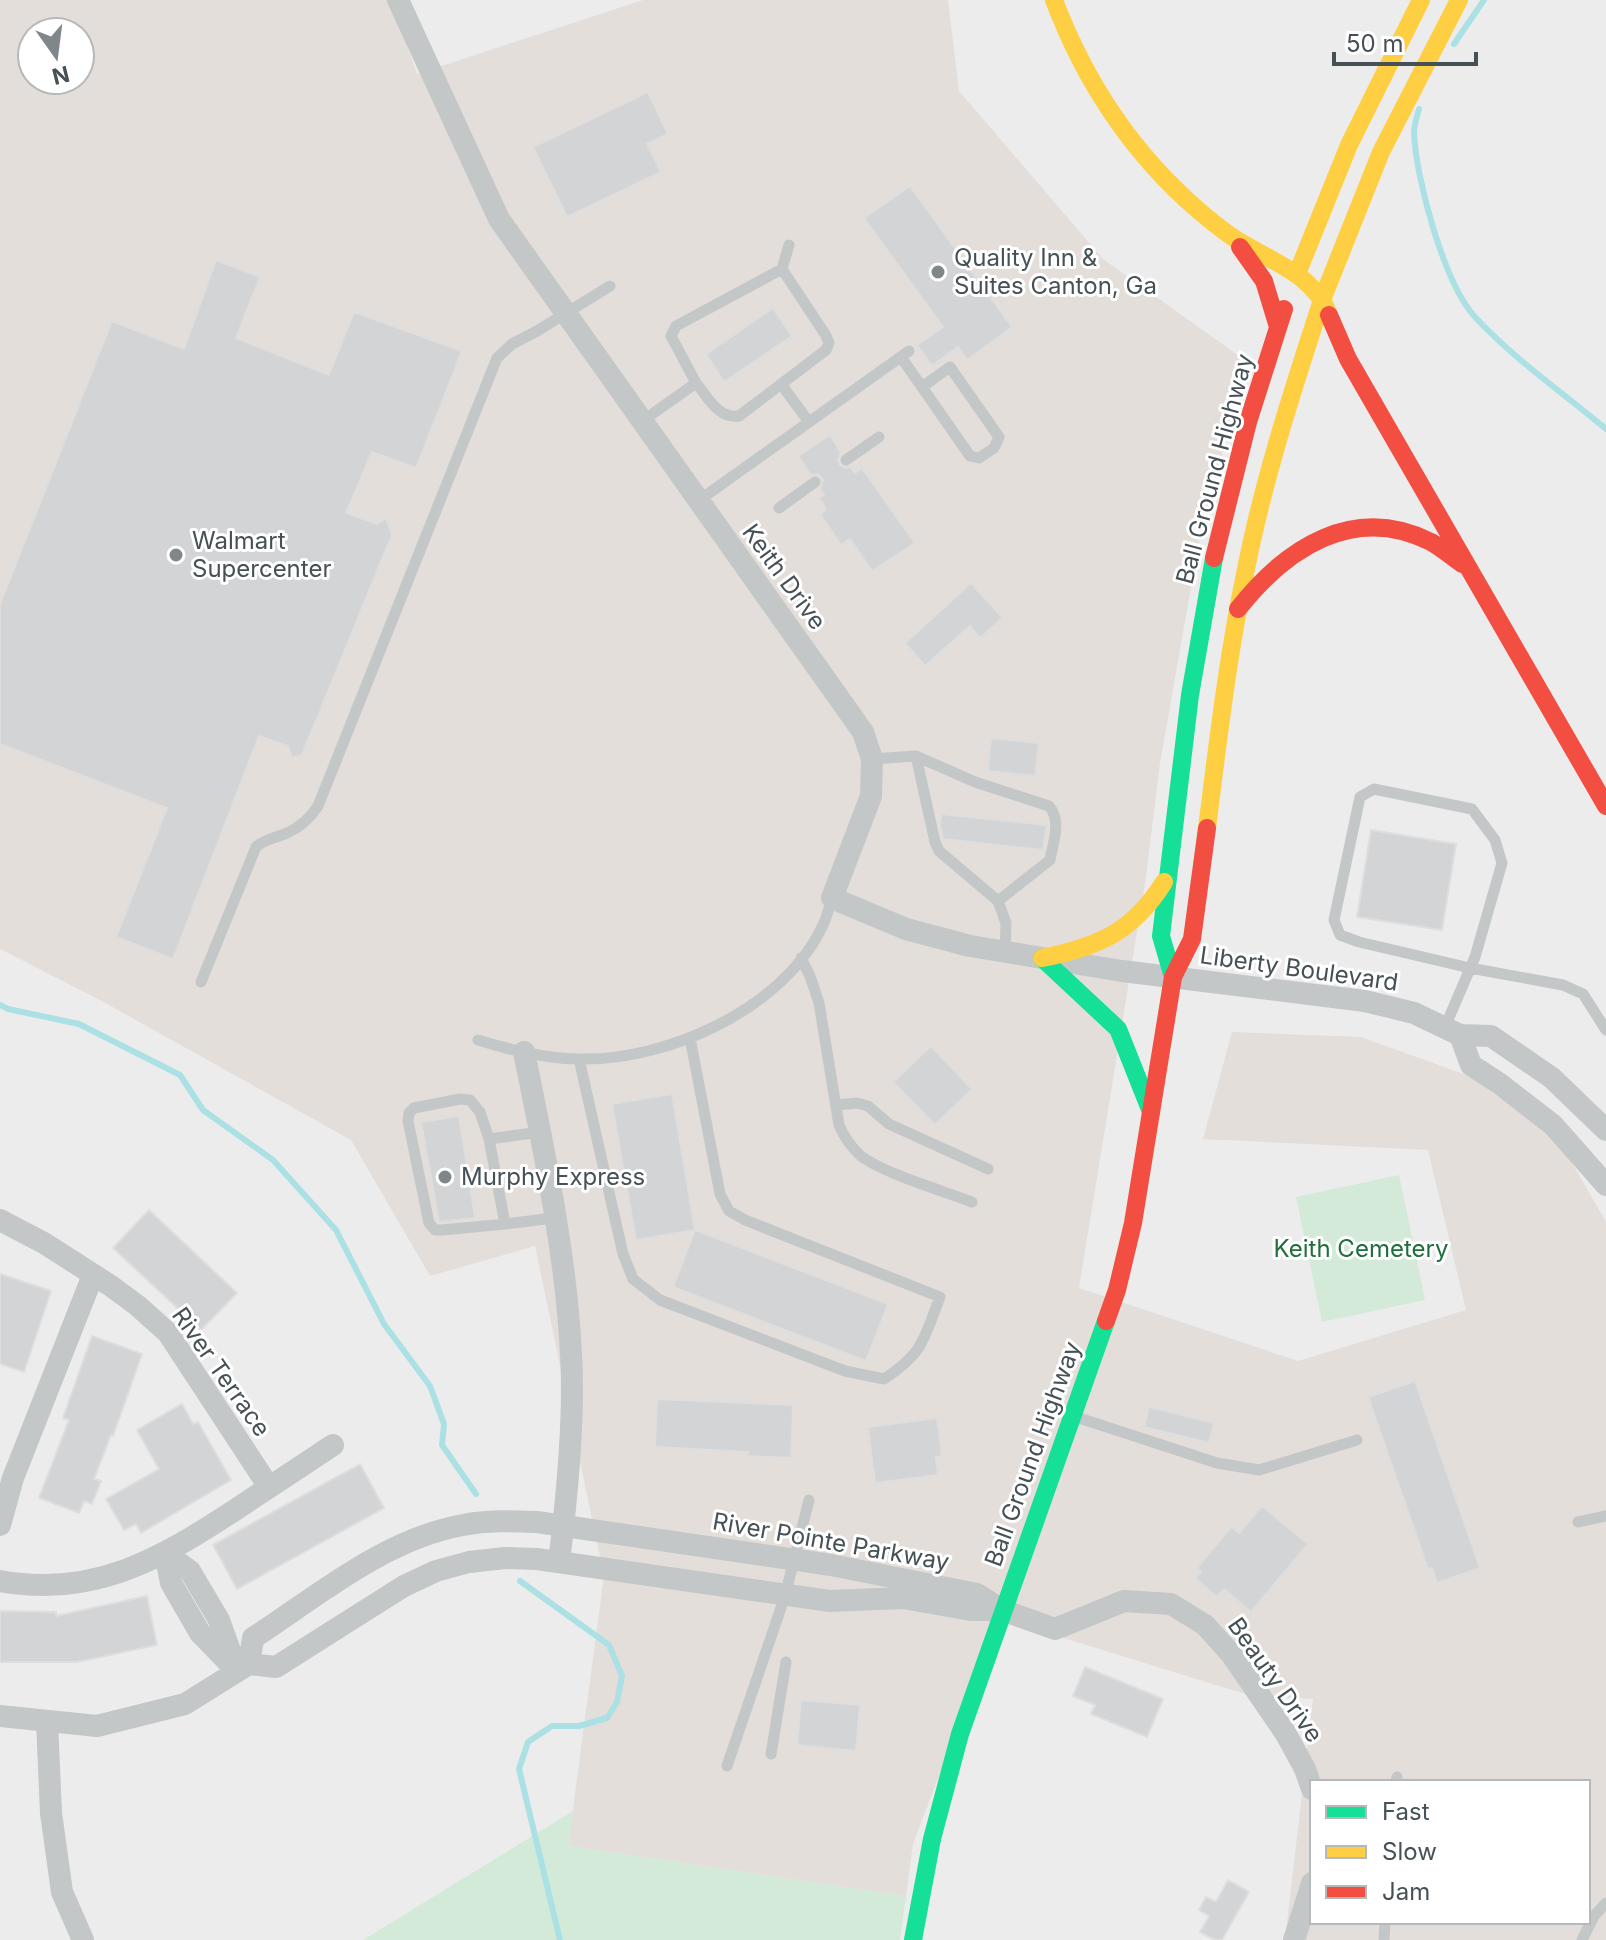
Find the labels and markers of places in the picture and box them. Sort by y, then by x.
place label: Quality Inn & Suites Canton, Ga [954,243,1157,300]
marker: Quality Inn & Suites Canton, Ga [929,263,947,281]
place label: Walmart Supercenter [192,526,331,583]
marker: Walmart Supercenter [167,546,185,564]
place label: Murphy Express [461,1162,645,1191]
marker: Murphy Express [436,1168,454,1186]

